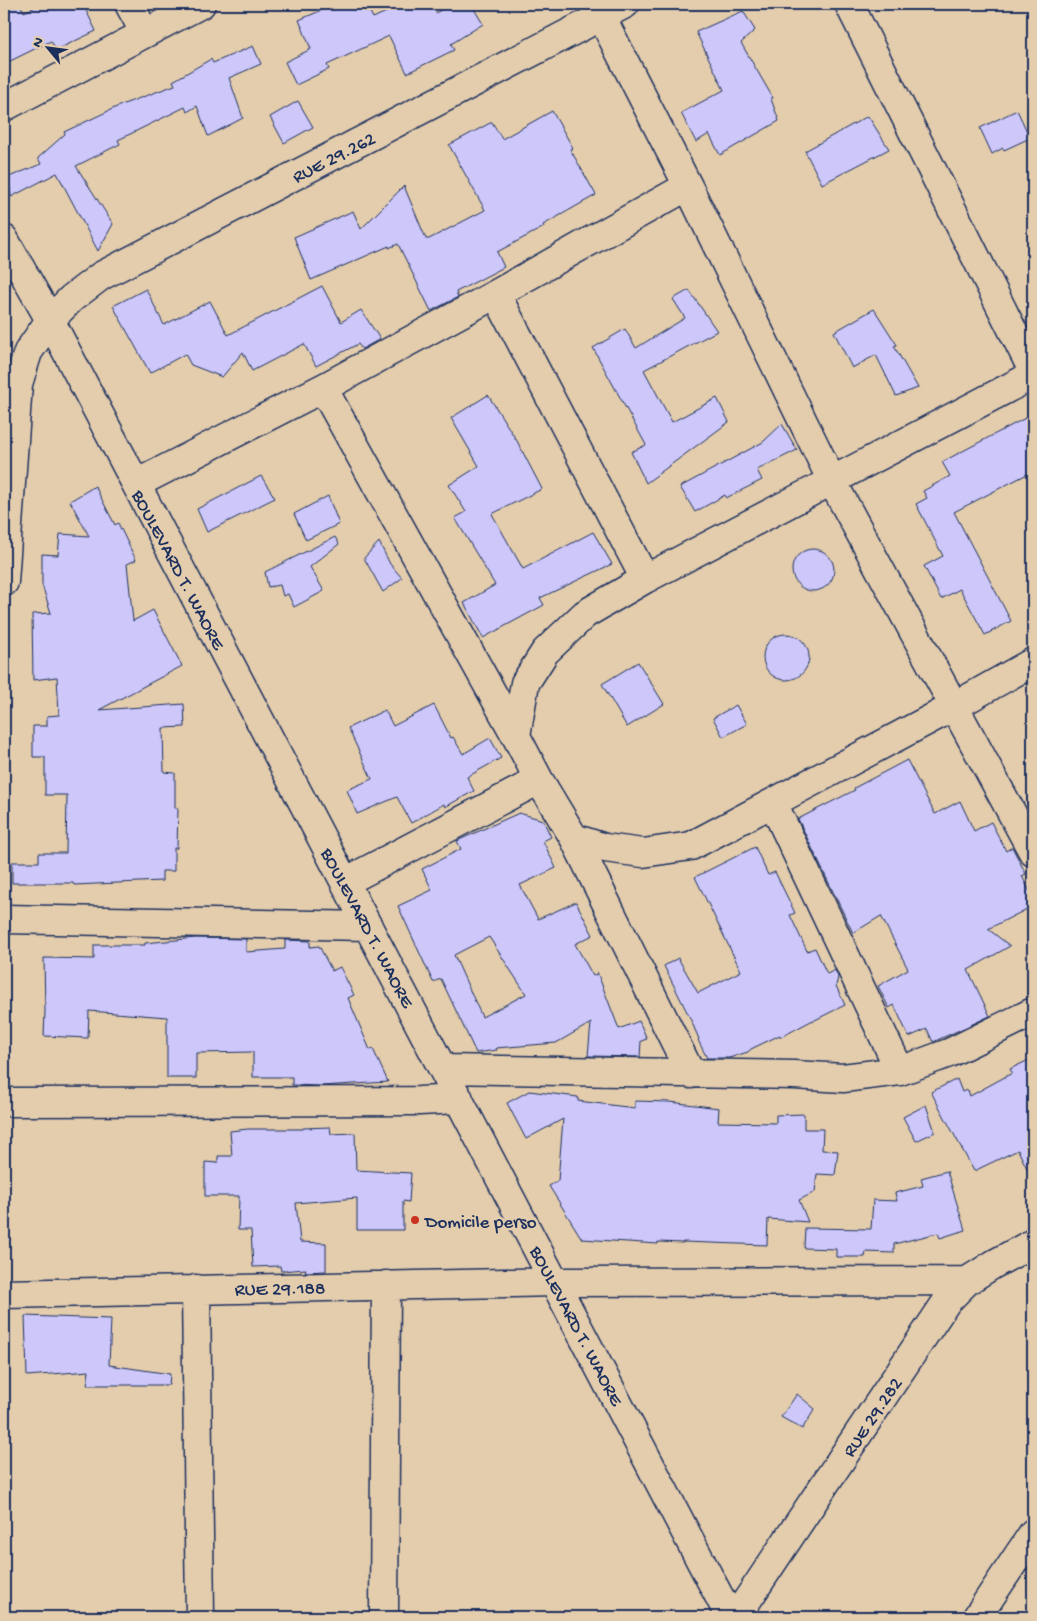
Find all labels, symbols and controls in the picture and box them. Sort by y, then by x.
north arrow [22,22,72,72]
text: N [29,35,48,51]
street label: RUE 29.262 [289,128,380,190]
street label: BOULEVARD T. WAORE [125,486,229,656]
street label: BOULEVARD T. WAORE [314,844,418,1014]
place label: Domicile perso [423,1212,537,1235]
marker: Domicile perso [409,1214,421,1226]
street label: BOULEVARD T. WAORE [523,1242,627,1412]
street label: RUE 29.188 [235,1278,326,1303]
street label: RUE 29.282 [839,1374,909,1462]

